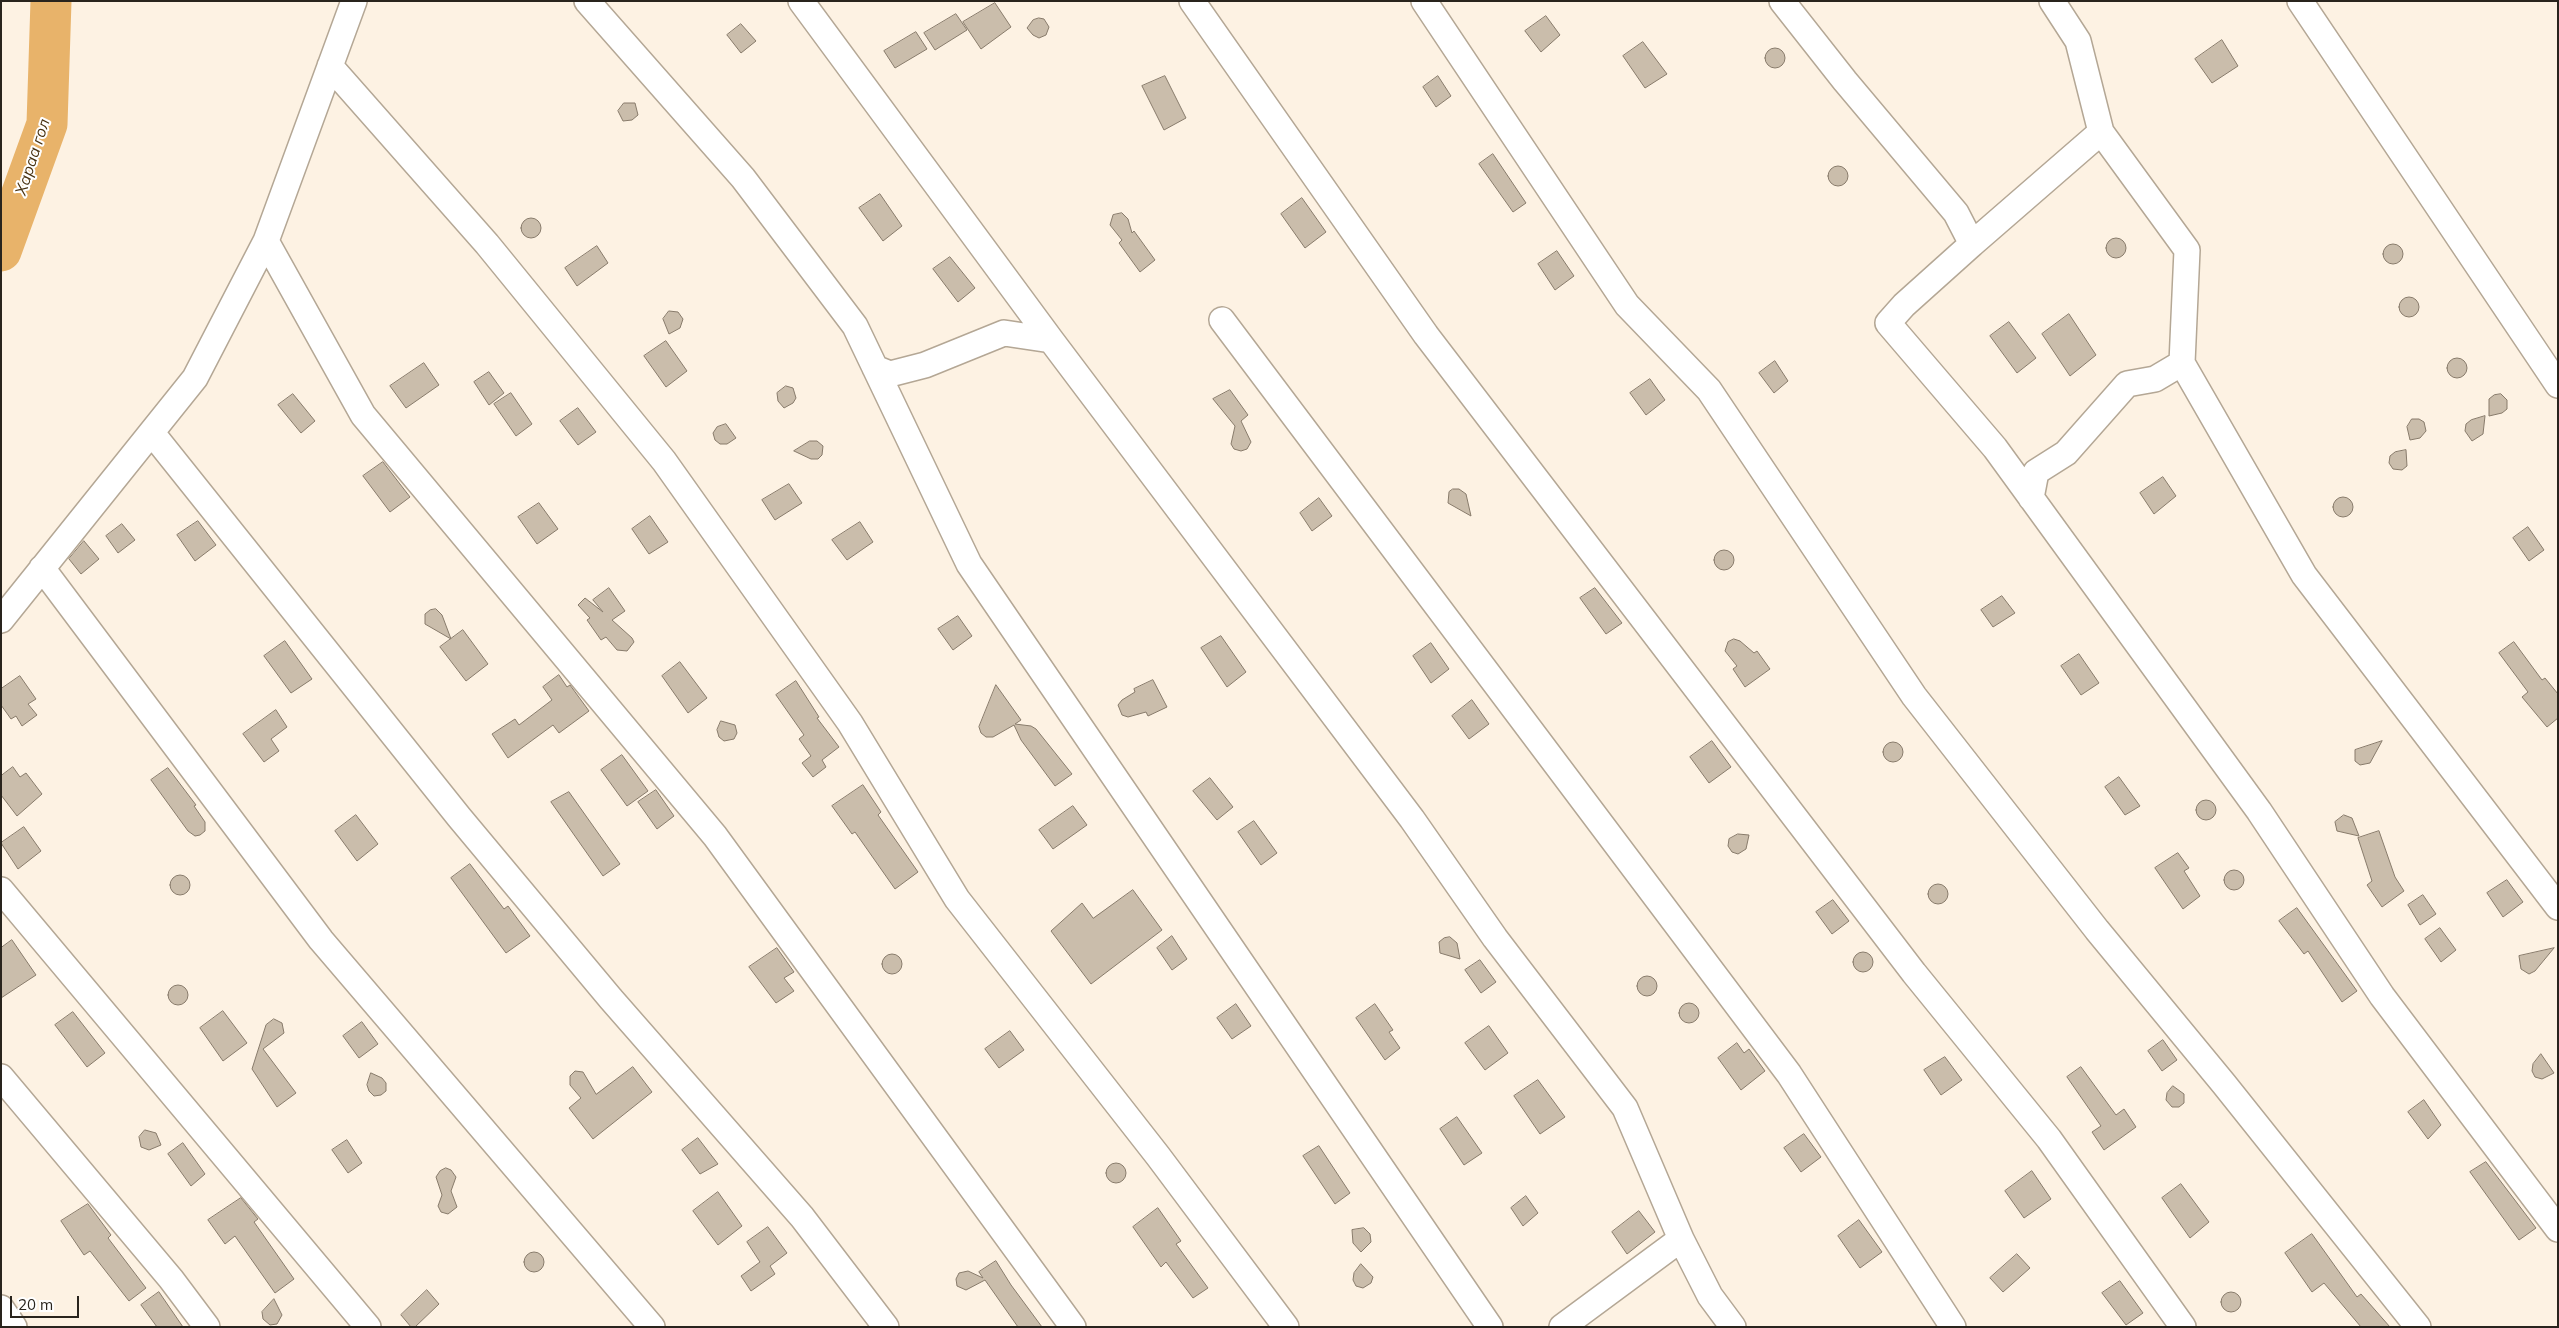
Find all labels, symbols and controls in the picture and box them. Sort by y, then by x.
water label: Хараа гол [12,116,54,198]
scale bar [12,1286,81,1318]
text: 20 m [18,1295,53,1314]

